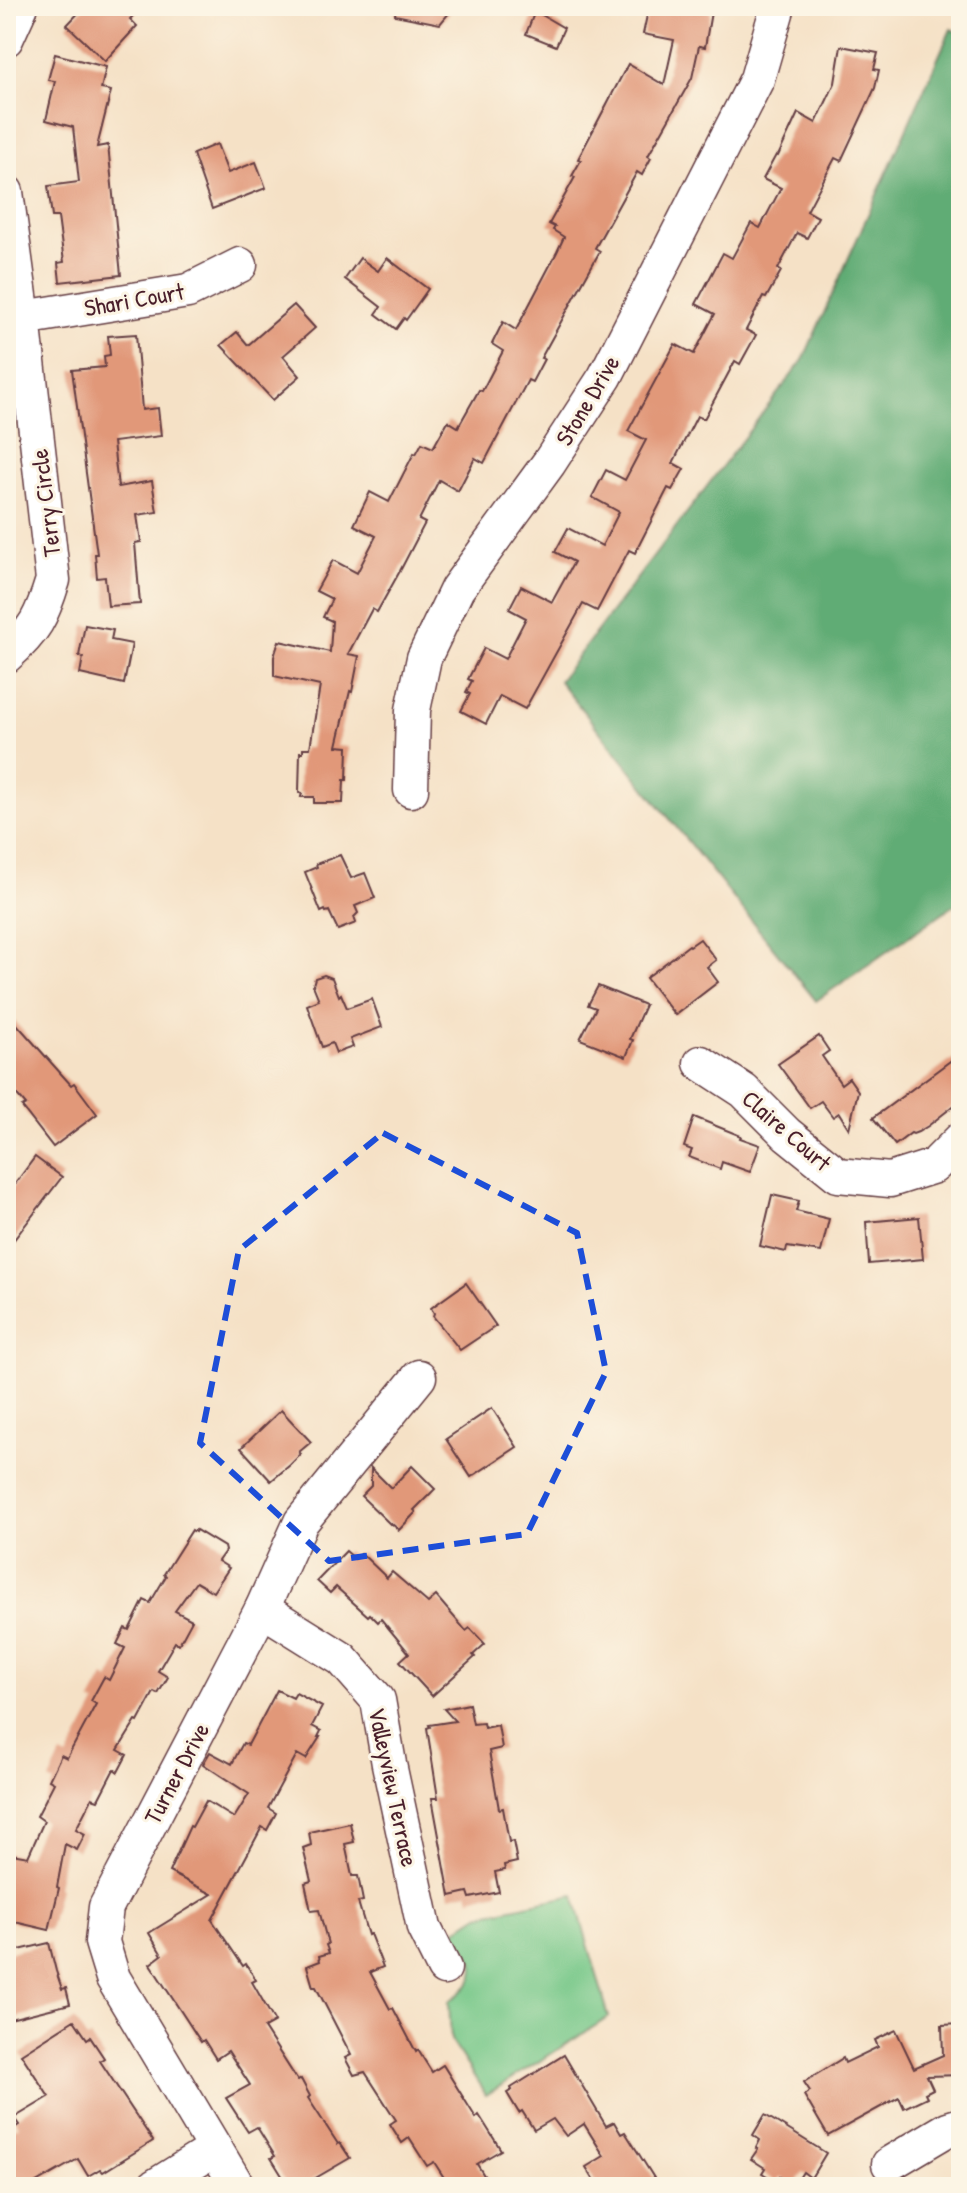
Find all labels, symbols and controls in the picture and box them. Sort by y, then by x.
street label: Shari Court [82,274,187,323]
street label: Stone Drive [548,349,627,451]
street label: Terry Circle [22,447,67,559]
street label: Claire Court [736,1082,839,1178]
street label: Valleyview Terrace [362,1705,427,1870]
street label: Turner Drive [136,1716,216,1829]

